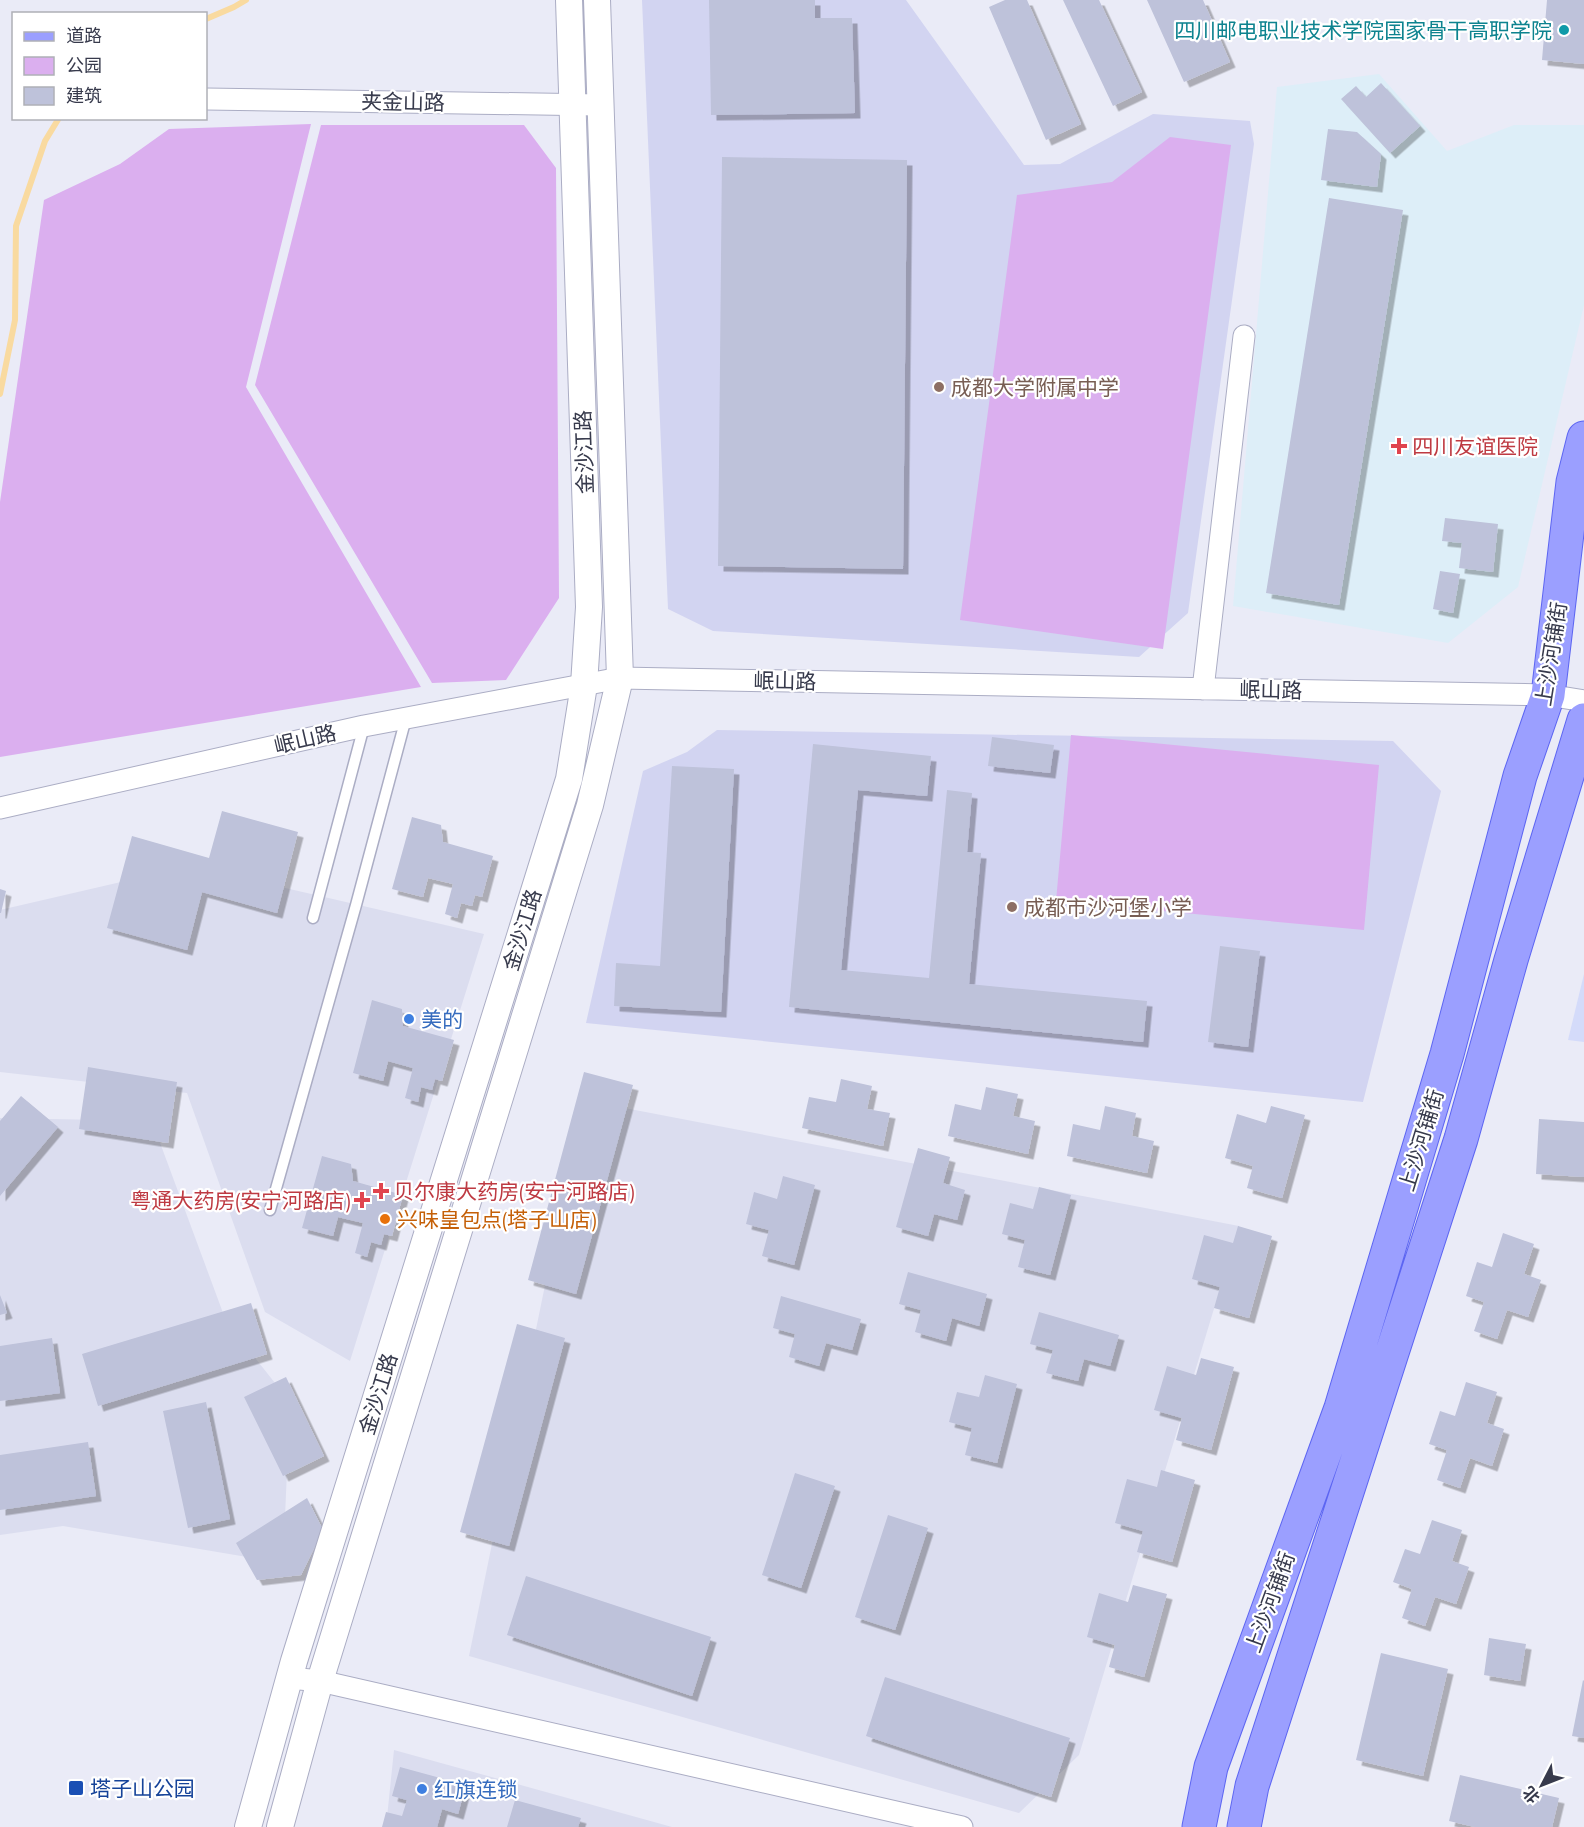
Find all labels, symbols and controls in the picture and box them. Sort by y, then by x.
legend [12,12,207,120]
place label: 四川邮电职业技术学院国家骨干高职学院 [1174,17,1552,44]
marker: 四川邮电职业技术学院国家骨干高职学院 [1557,23,1571,37]
text: 道路 [66,24,102,47]
text: 公园 [66,54,102,77]
text: 建筑 [66,84,102,107]
street label: 夹金山路 [361,88,445,116]
place label: 成都大学附属中学 [951,374,1119,401]
marker: 成都大学附属中学 [932,380,946,394]
street label: 金沙江路 [569,410,599,494]
place label: 四川友谊医院 [1412,433,1538,460]
marker: 四川友谊医院 [1390,437,1408,455]
street label: 上沙河铺街 [1529,600,1573,708]
street label: 岷山路 [753,667,817,695]
street label: 岷山路 [1239,676,1303,704]
street label: 岷山路 [271,719,339,759]
street label: 金沙江路 [497,886,547,974]
place label: 成都市沙河堡小学 [1024,894,1192,921]
marker: 成都市沙河堡小学 [1005,900,1019,914]
place label: 美的 [421,1006,463,1033]
marker: 美的 [402,1012,416,1026]
street label: 上沙河铺街 [1393,1086,1449,1194]
place label: 贝尔康大药房(安宁河路店) [393,1178,634,1205]
marker: 贝尔康大药房(安宁河路店) [374,1184,388,1198]
place label: 粤通大药房(安宁河路店) [130,1187,350,1214]
marker: 粤通大药房(安宁河路店) [355,1193,369,1207]
place label: 兴味皇包点(塔子山店) [397,1206,596,1233]
marker: 兴味皇包点(塔子山店) [378,1212,392,1226]
street label: 金沙江路 [353,1350,403,1438]
street label: 上沙河铺街 [1239,1548,1301,1656]
north arrow [1512,1755,1572,1815]
place label: 塔子山公园 [90,1775,195,1802]
place label: 红旗连锁 [434,1776,518,1803]
marker: 塔子山公园 [67,1779,85,1797]
marker: 红旗连锁 [415,1782,429,1796]
text: 北 [1518,1782,1544,1808]

